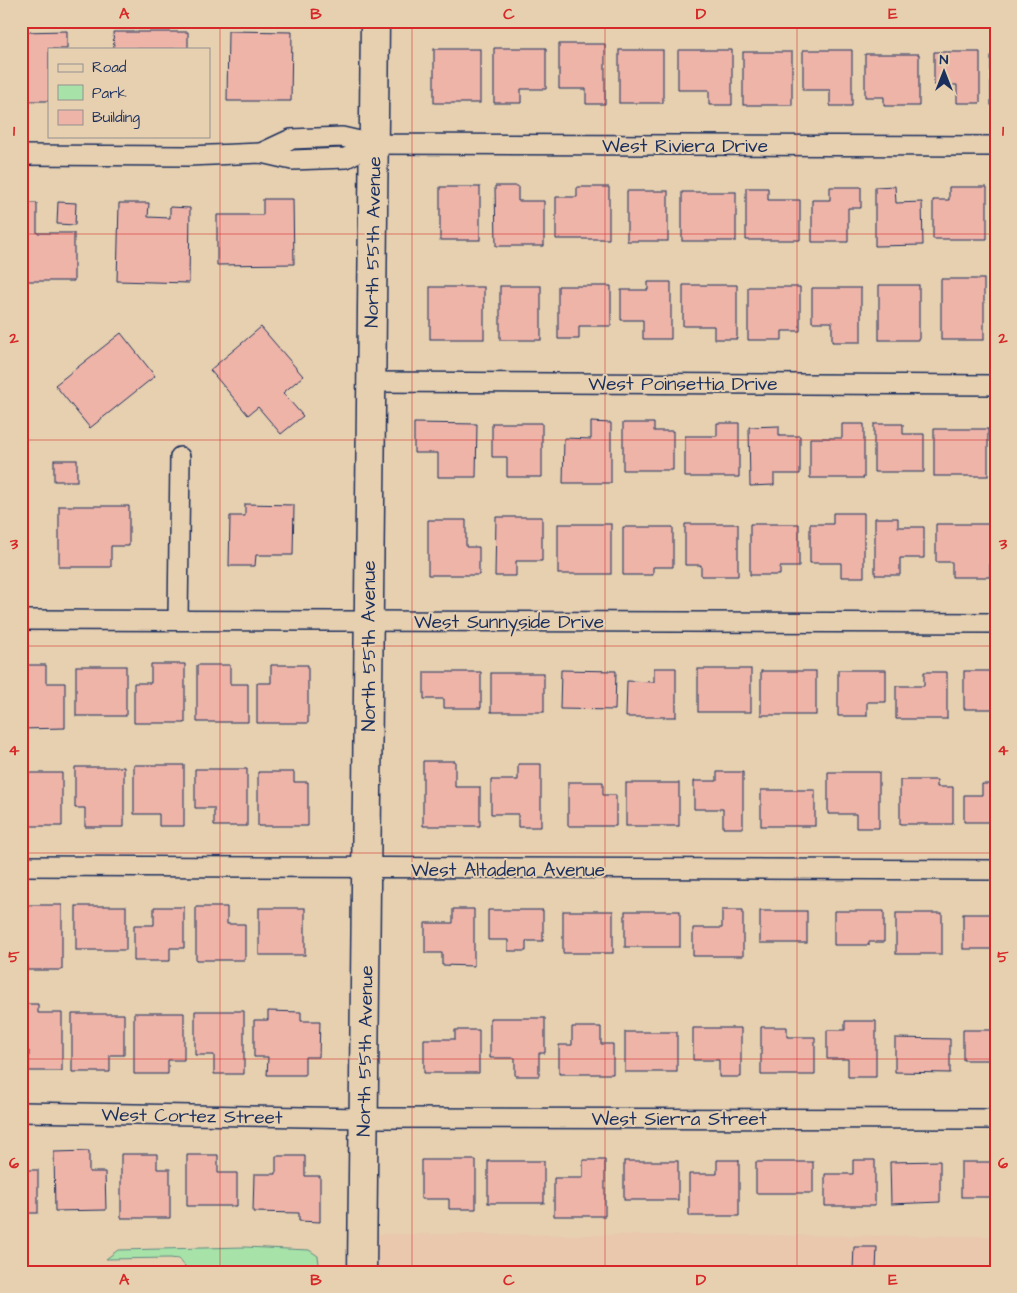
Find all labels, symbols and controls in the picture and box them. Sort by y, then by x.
text: A [119,3,130,25]
text: B [310,3,322,25]
text: C [503,3,515,25]
text: D [696,3,707,25]
text: E [888,3,898,25]
legend [48,48,210,138]
north arrow [920,48,970,98]
text: N [940,50,949,70]
text: Road [92,57,127,78]
text: Park [92,83,127,104]
text: Building [92,107,140,129]
text: 1 [13,120,16,142]
text: 1 [1002,120,1005,142]
street label: West Riviera Drive [602,133,768,160]
street label: North 55th Avenue [359,156,388,328]
text: 2 [8,327,19,349]
text: 2 [997,327,1008,349]
street label: West Poinsettia Drive [588,371,778,398]
text: 3 [9,533,19,555]
text: 3 [998,533,1008,555]
street label: North 55th Avenue [356,560,383,732]
street label: West Sunnyside Drive [414,609,604,637]
text: 4 [9,739,20,761]
text: 4 [998,739,1009,761]
street label: West Altadena Avenue [411,857,605,884]
text: 5 [8,946,20,968]
text: 5 [997,946,1009,968]
street label: North 55th Avenue [351,965,380,1137]
street label: West Cortez Street [101,1101,283,1132]
street label: West Sierra Street [591,1106,767,1133]
text: 6 [9,1152,19,1174]
text: 6 [998,1152,1008,1174]
text: A [119,1269,130,1291]
text: B [310,1269,322,1291]
text: C [503,1269,515,1291]
text: D [696,1269,707,1291]
text: E [888,1269,898,1291]

